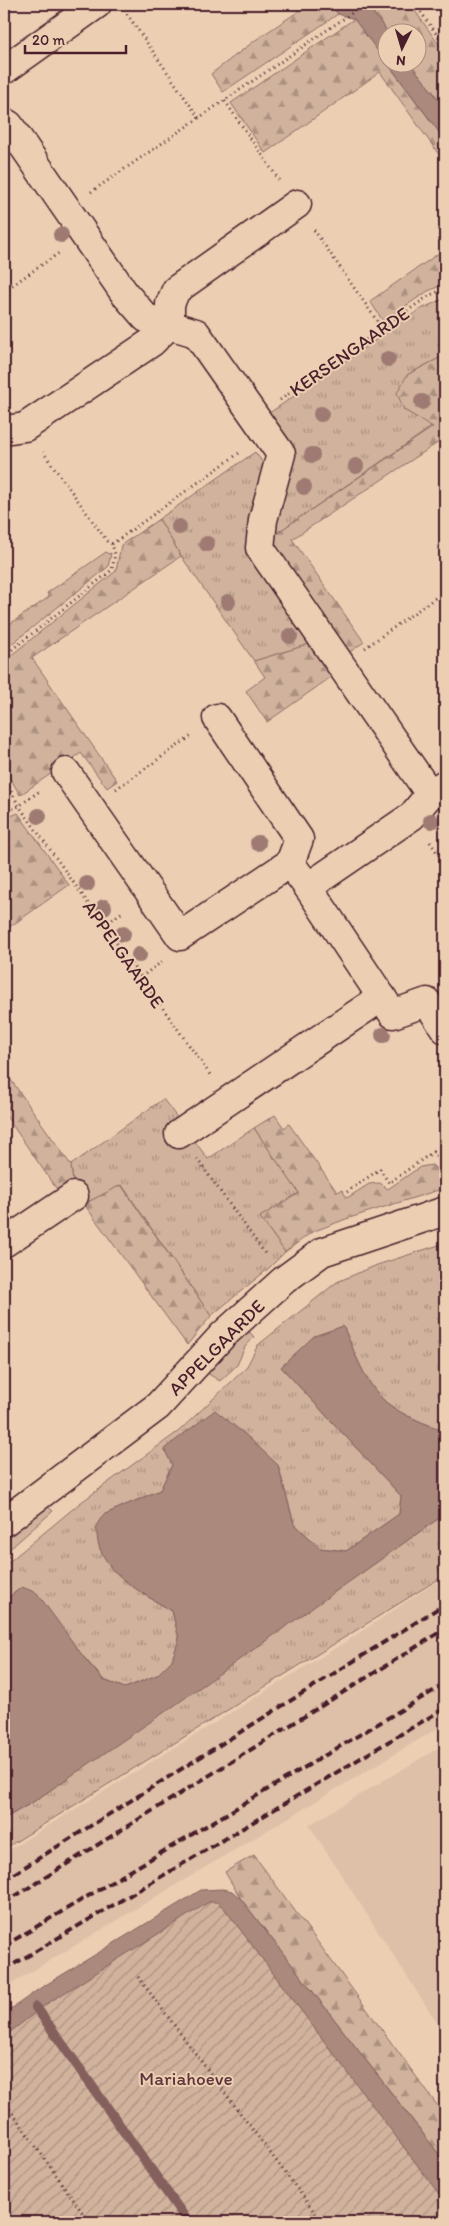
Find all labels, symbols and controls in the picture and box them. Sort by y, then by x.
scale bar [25,22,126,54]
north arrow [376,22,426,72]
text: 20 m [32,31,66,49]
text: N [395,52,406,69]
street label: KERSENGAARDE [285,301,414,401]
street label: APPELGAARDE [78,896,169,1013]
street label: APPELGAARDE [163,1294,269,1400]
park label: Mariahoeve [139,2067,233,2090]

